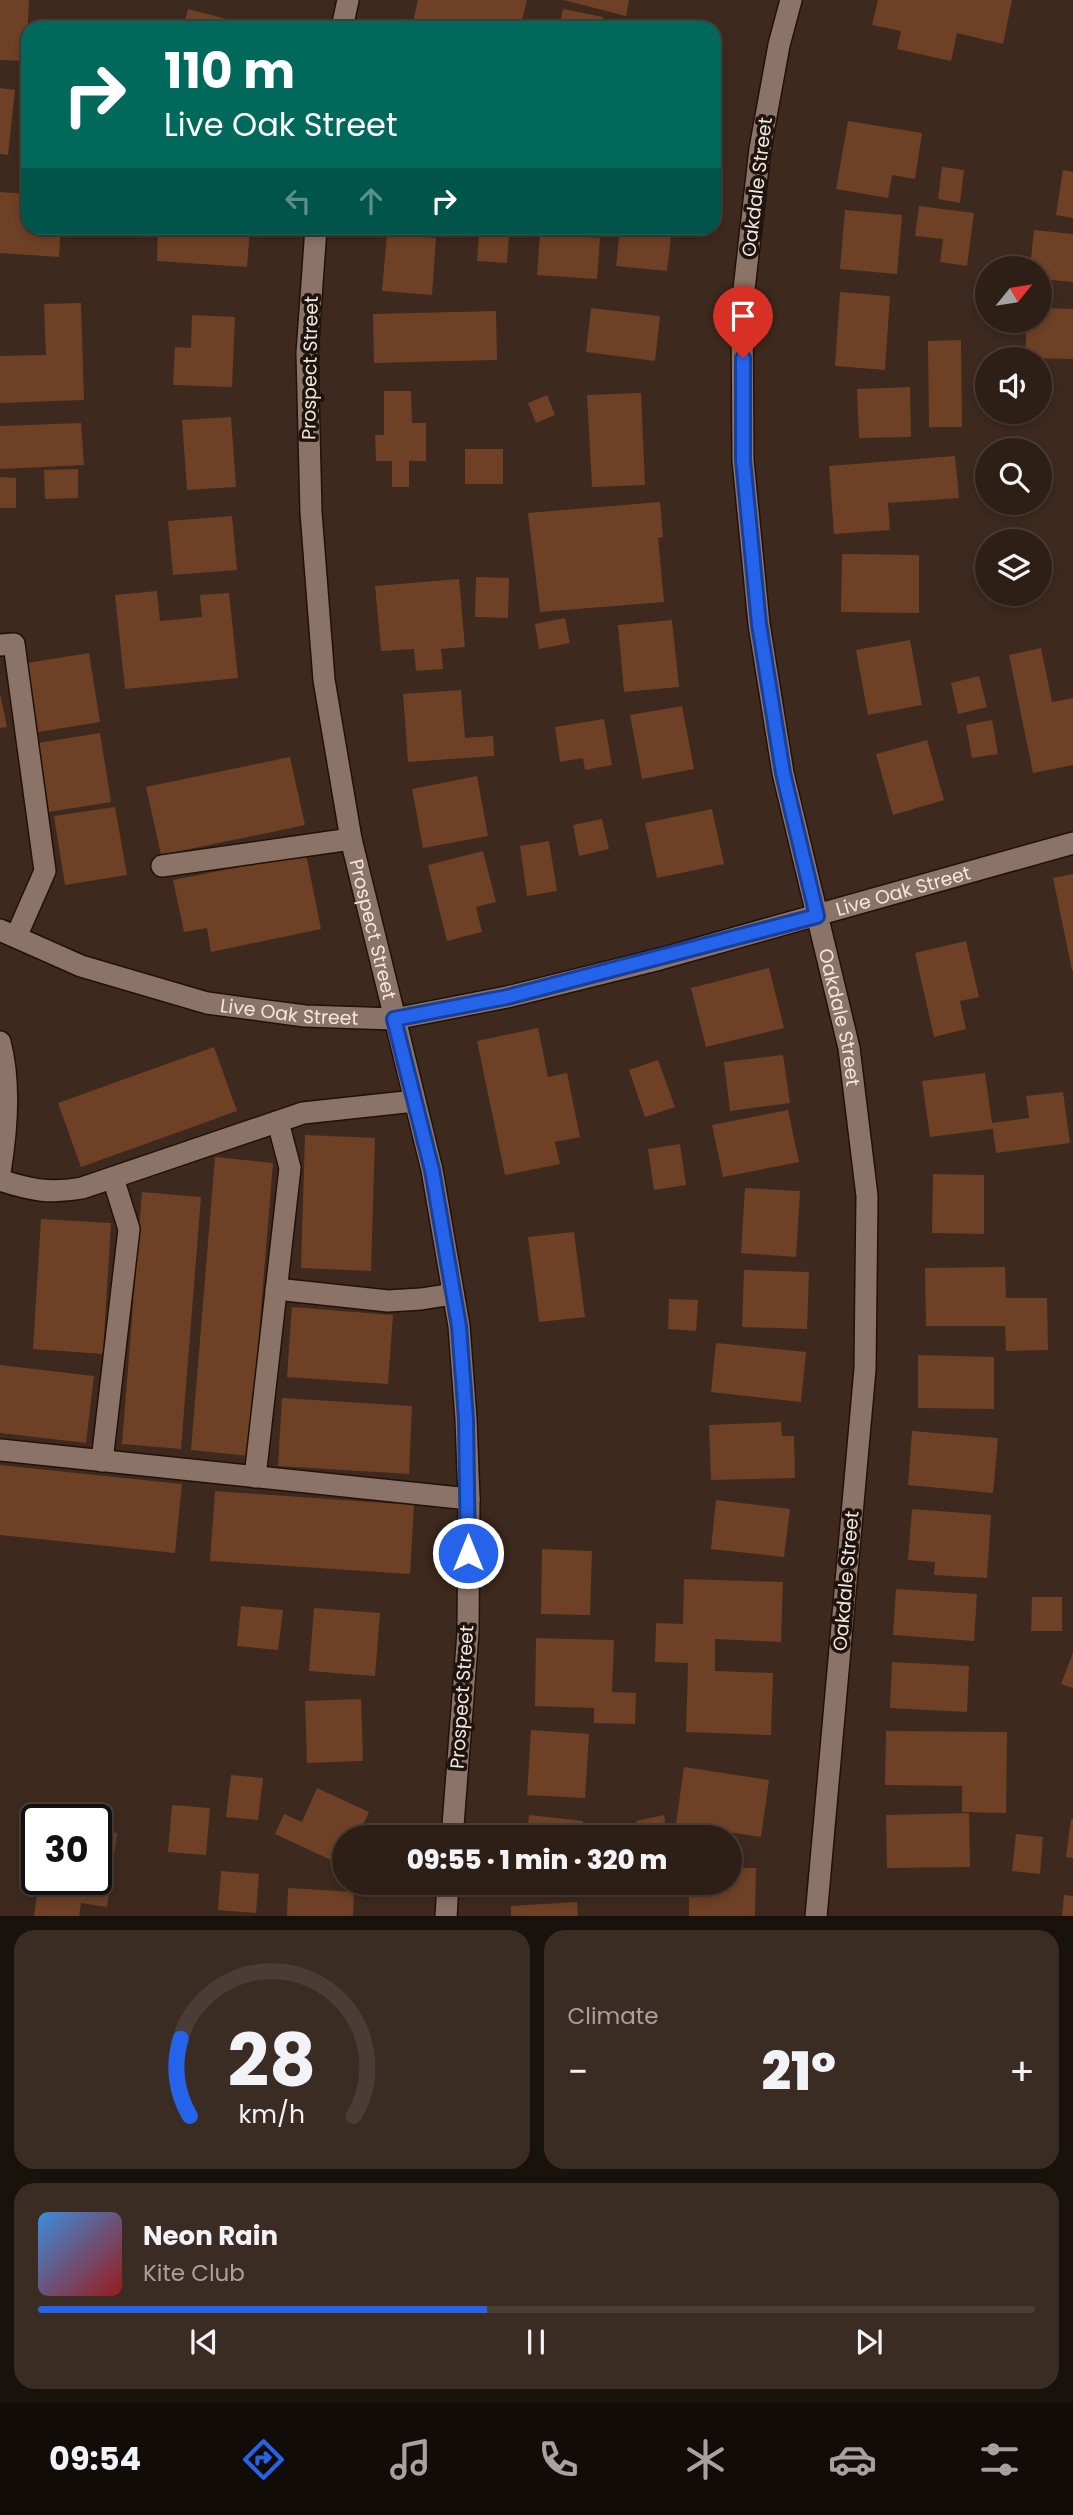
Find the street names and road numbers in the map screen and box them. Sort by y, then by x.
street label: Oakdale Street [735,116,779,258]
street label: Prospect Street [295,296,325,440]
street label: Prospect Street [343,856,403,1002]
street label: Live Oak Street [833,859,973,923]
street label: Oakdale Street [812,946,867,1088]
street label: Live Oak Street [219,991,359,1031]
street label: Oakdale Street [826,1510,866,1652]
street label: Prospect Street [444,1624,480,1770]

